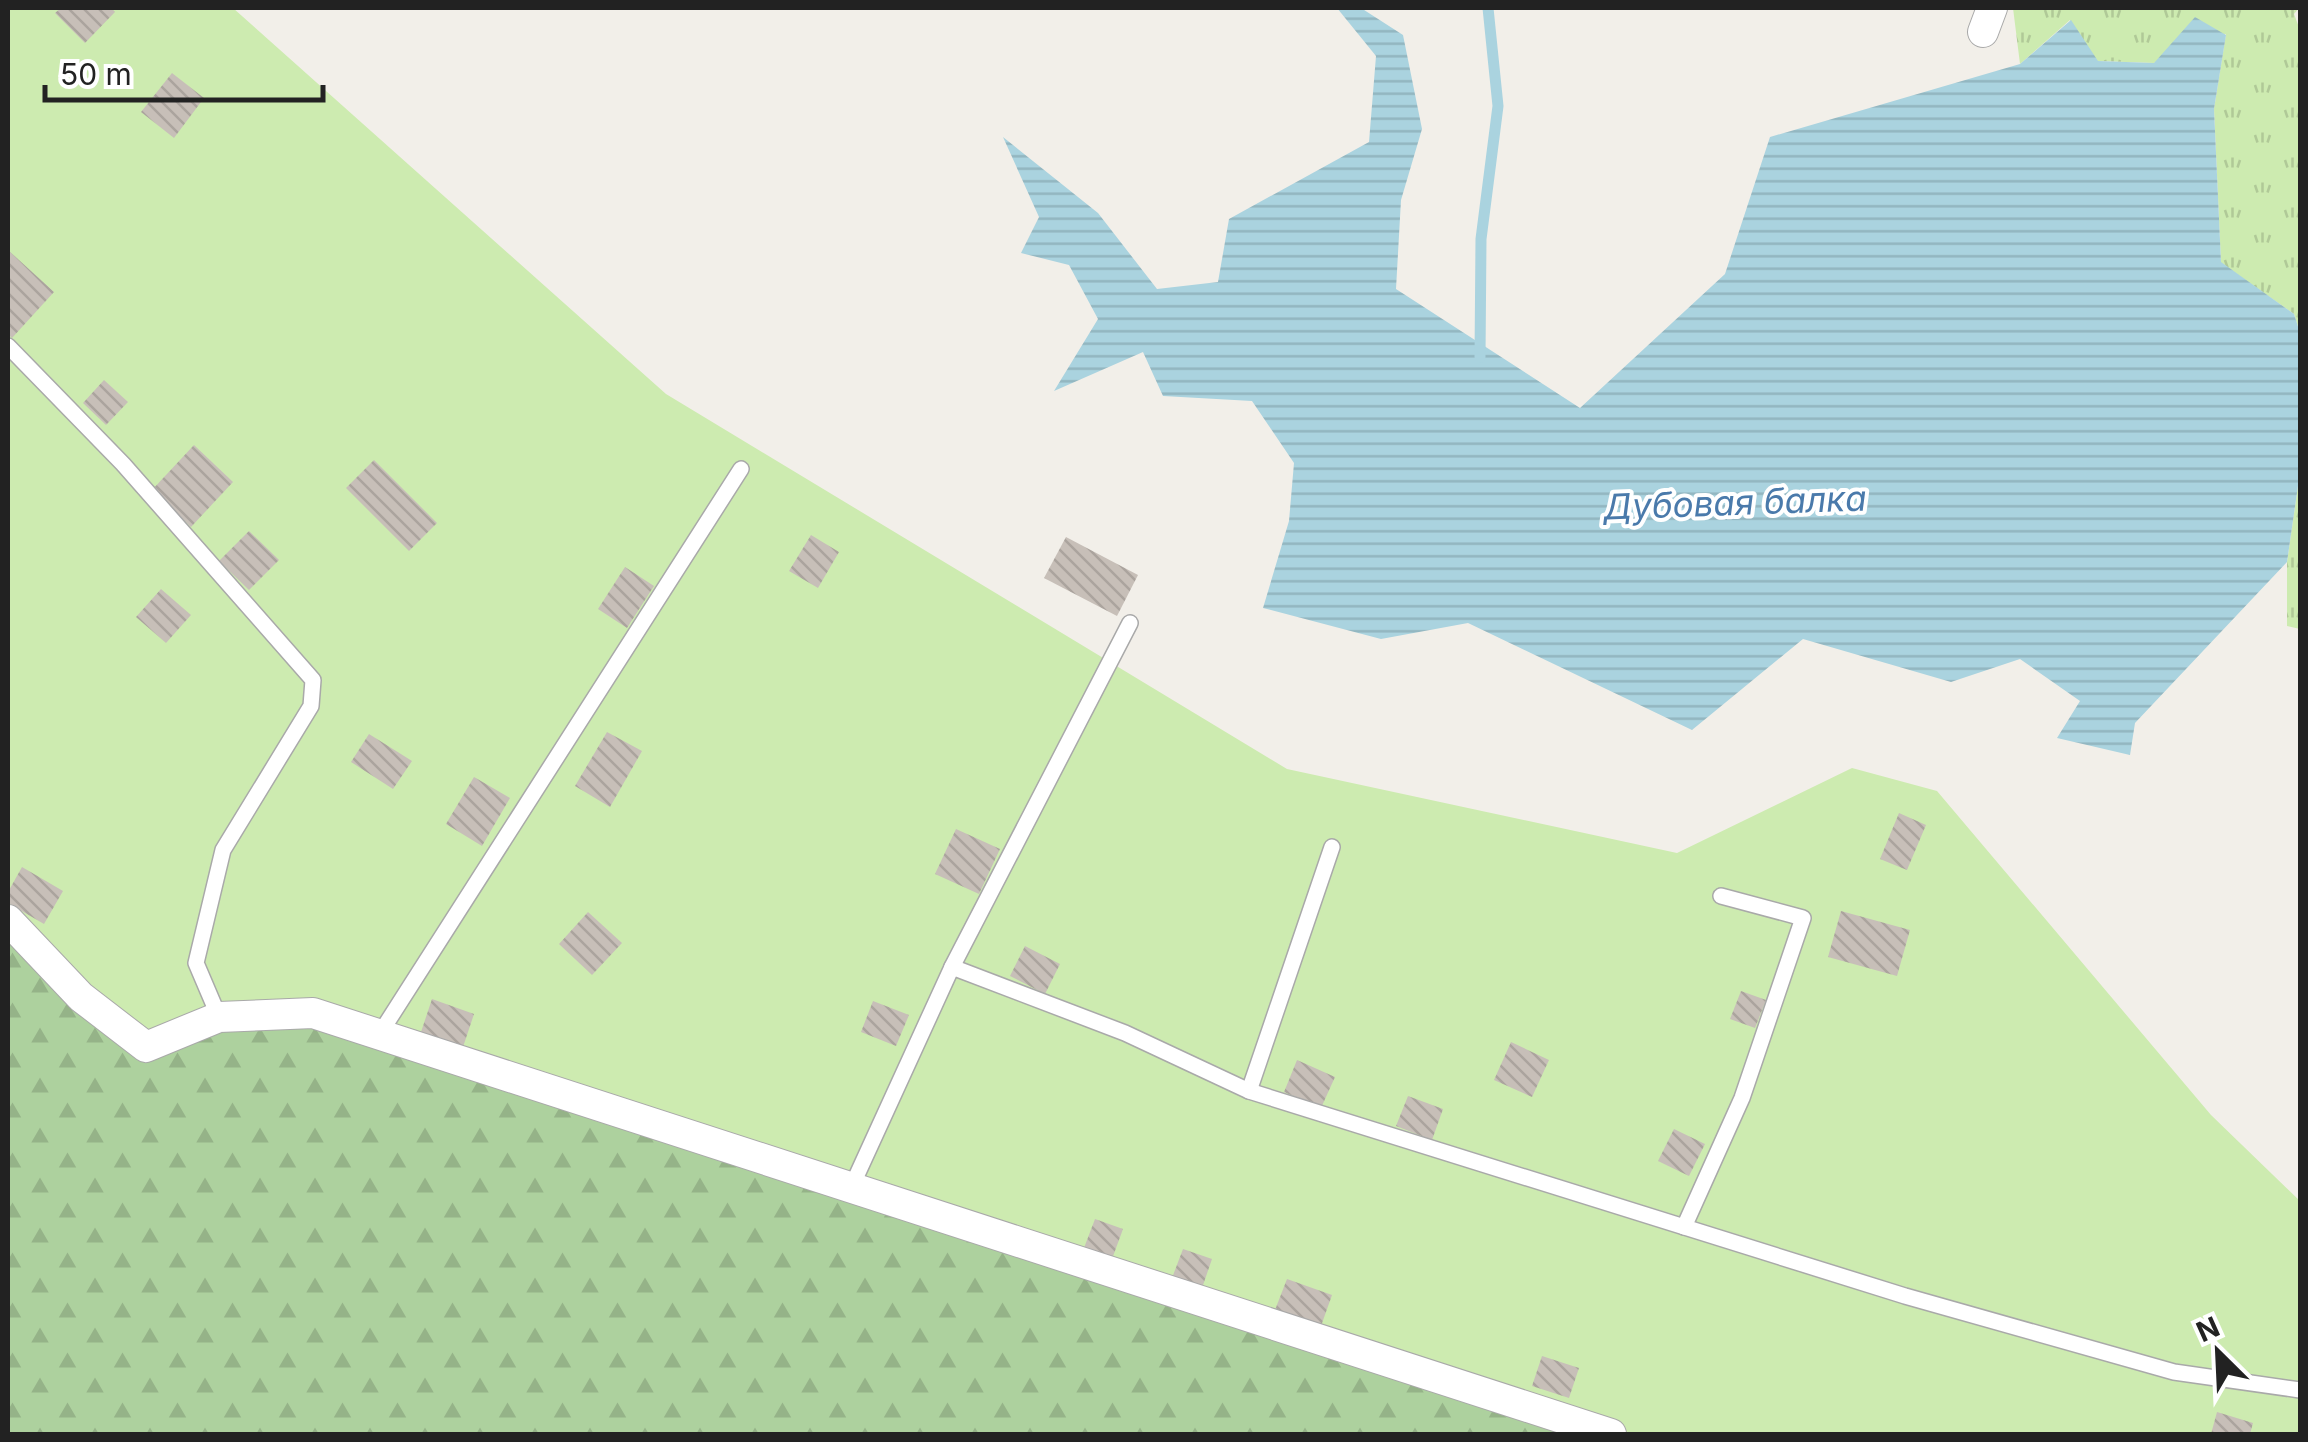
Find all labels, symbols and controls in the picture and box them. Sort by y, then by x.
scale bar [45,40,322,102]
text: 50 m [60,56,132,92]
water label: Дубовая балка [1602,476,1867,528]
north arrow [2168,1302,2268,1402]
text: N [2191,1309,2224,1349]

